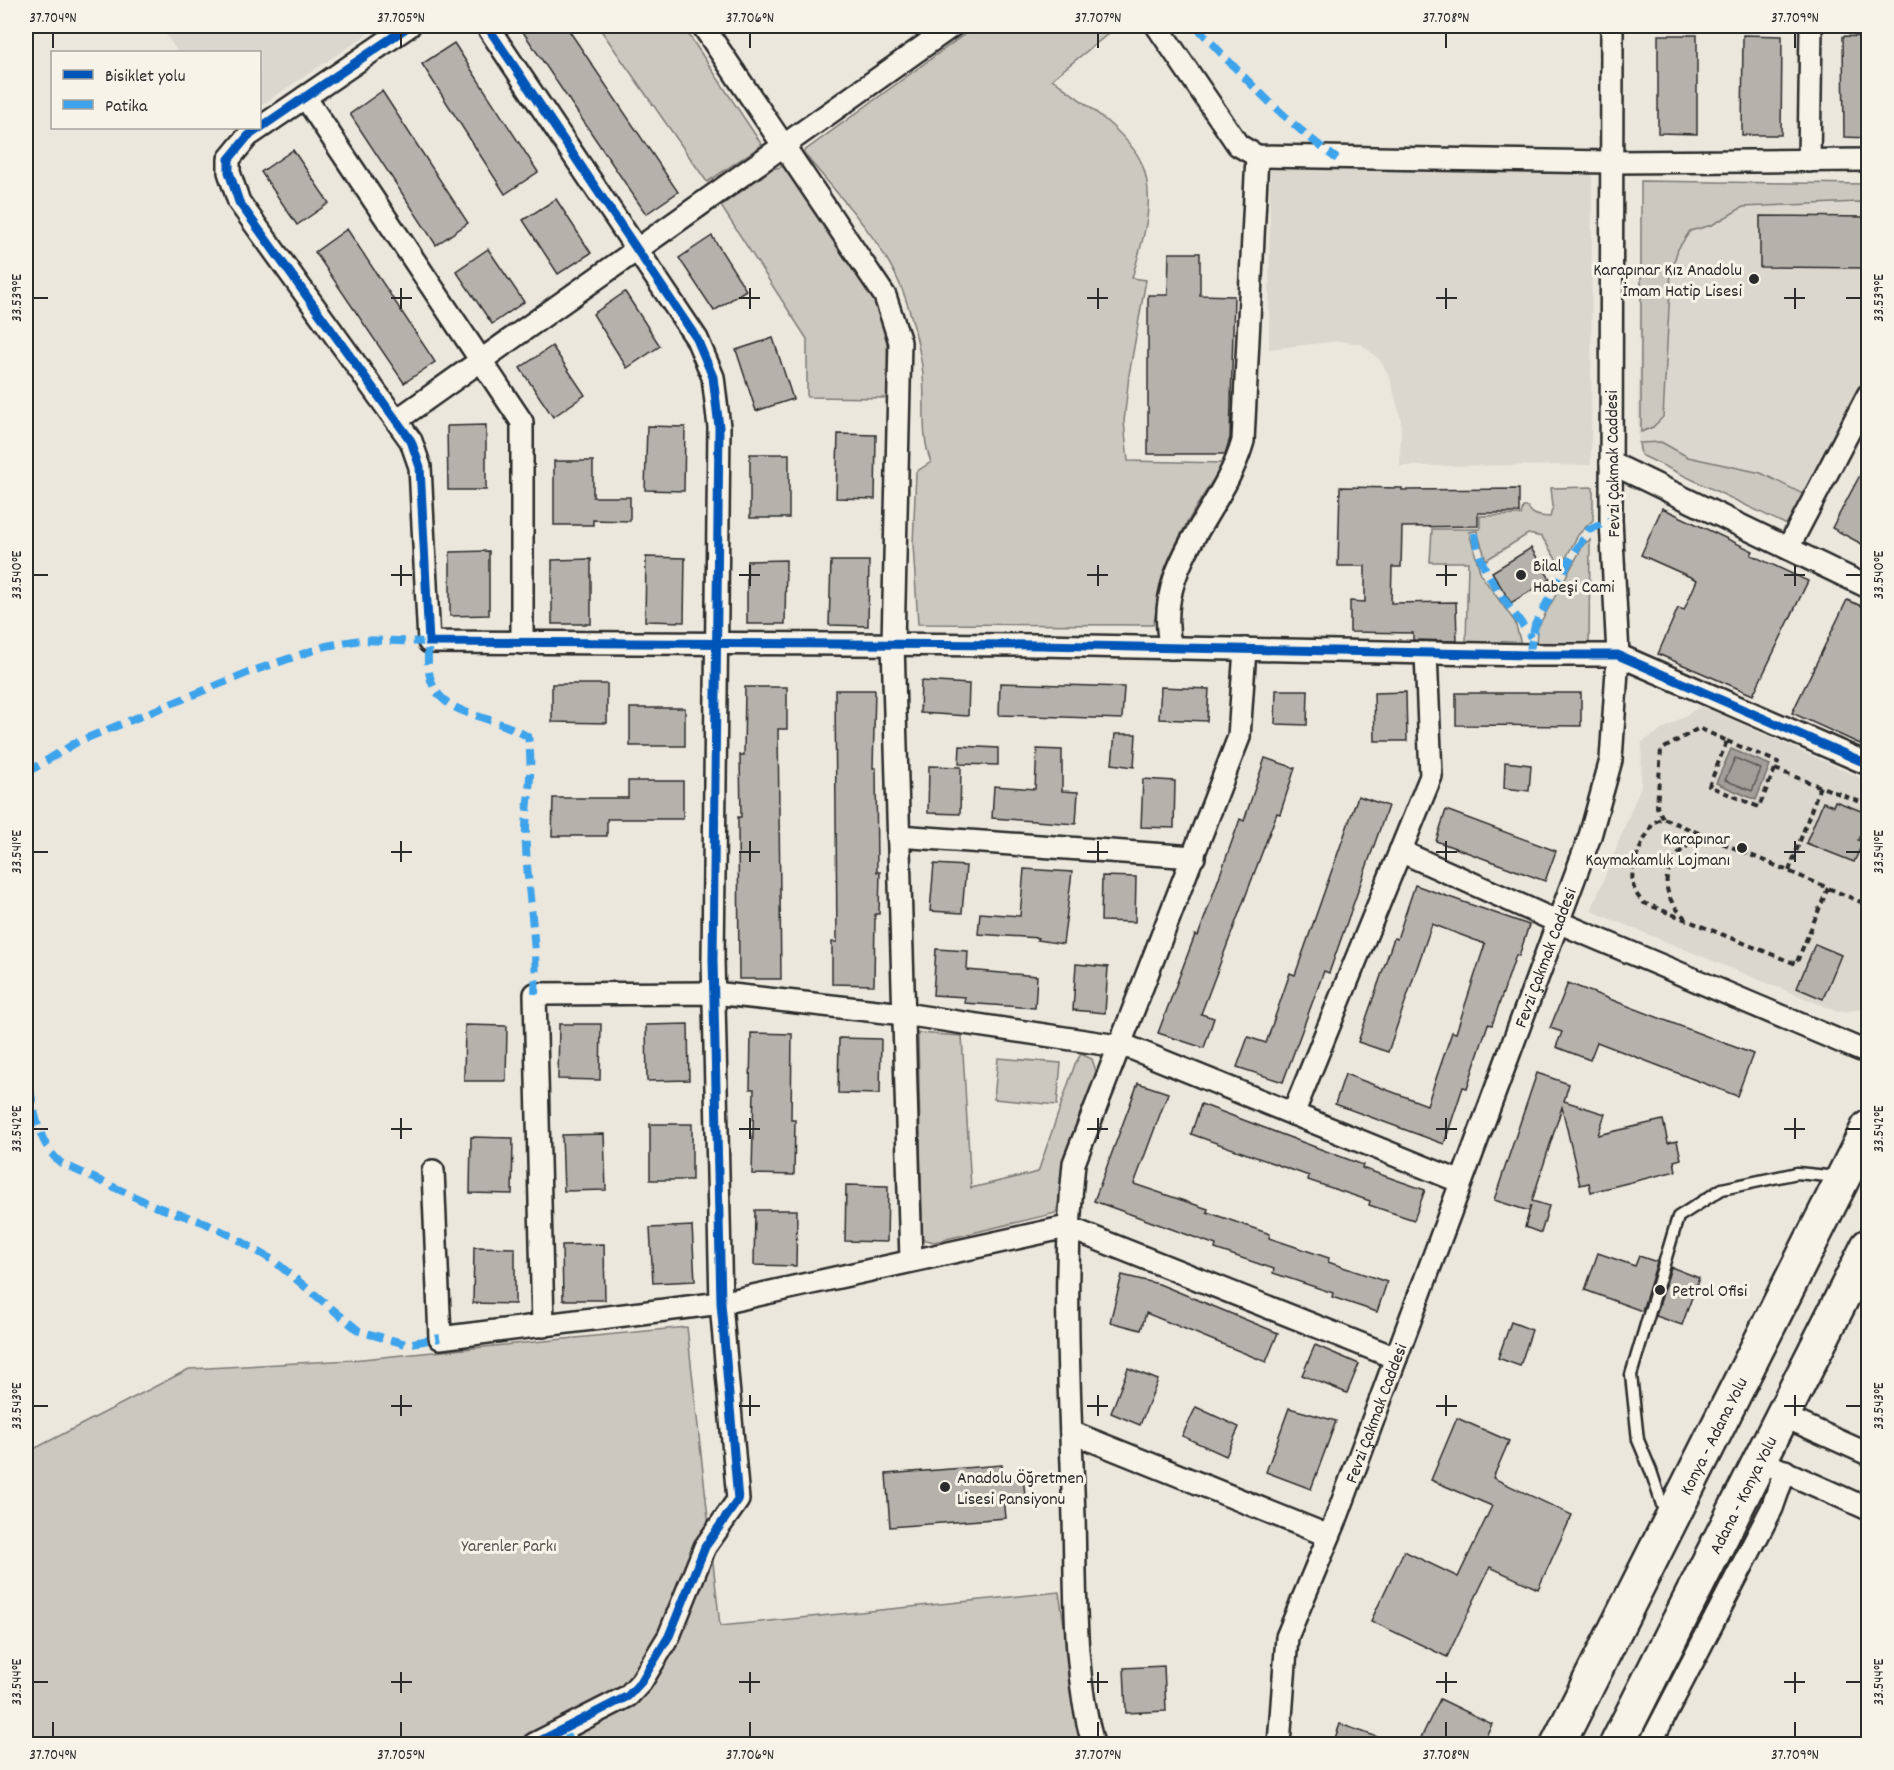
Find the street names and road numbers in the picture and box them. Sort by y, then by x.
street label: Fevzi Çakmak Caddesi [1601,390,1628,538]
street label: Fevzi Çakmak Caddesi [1510,885,1585,1032]
street label: Fevzi Çakmak Caddesi [1340,1341,1415,1487]
street label: Konya - Adana Yolu [1675,1374,1756,1500]
street label: Adana - Konya Yolu [1705,1433,1785,1559]

